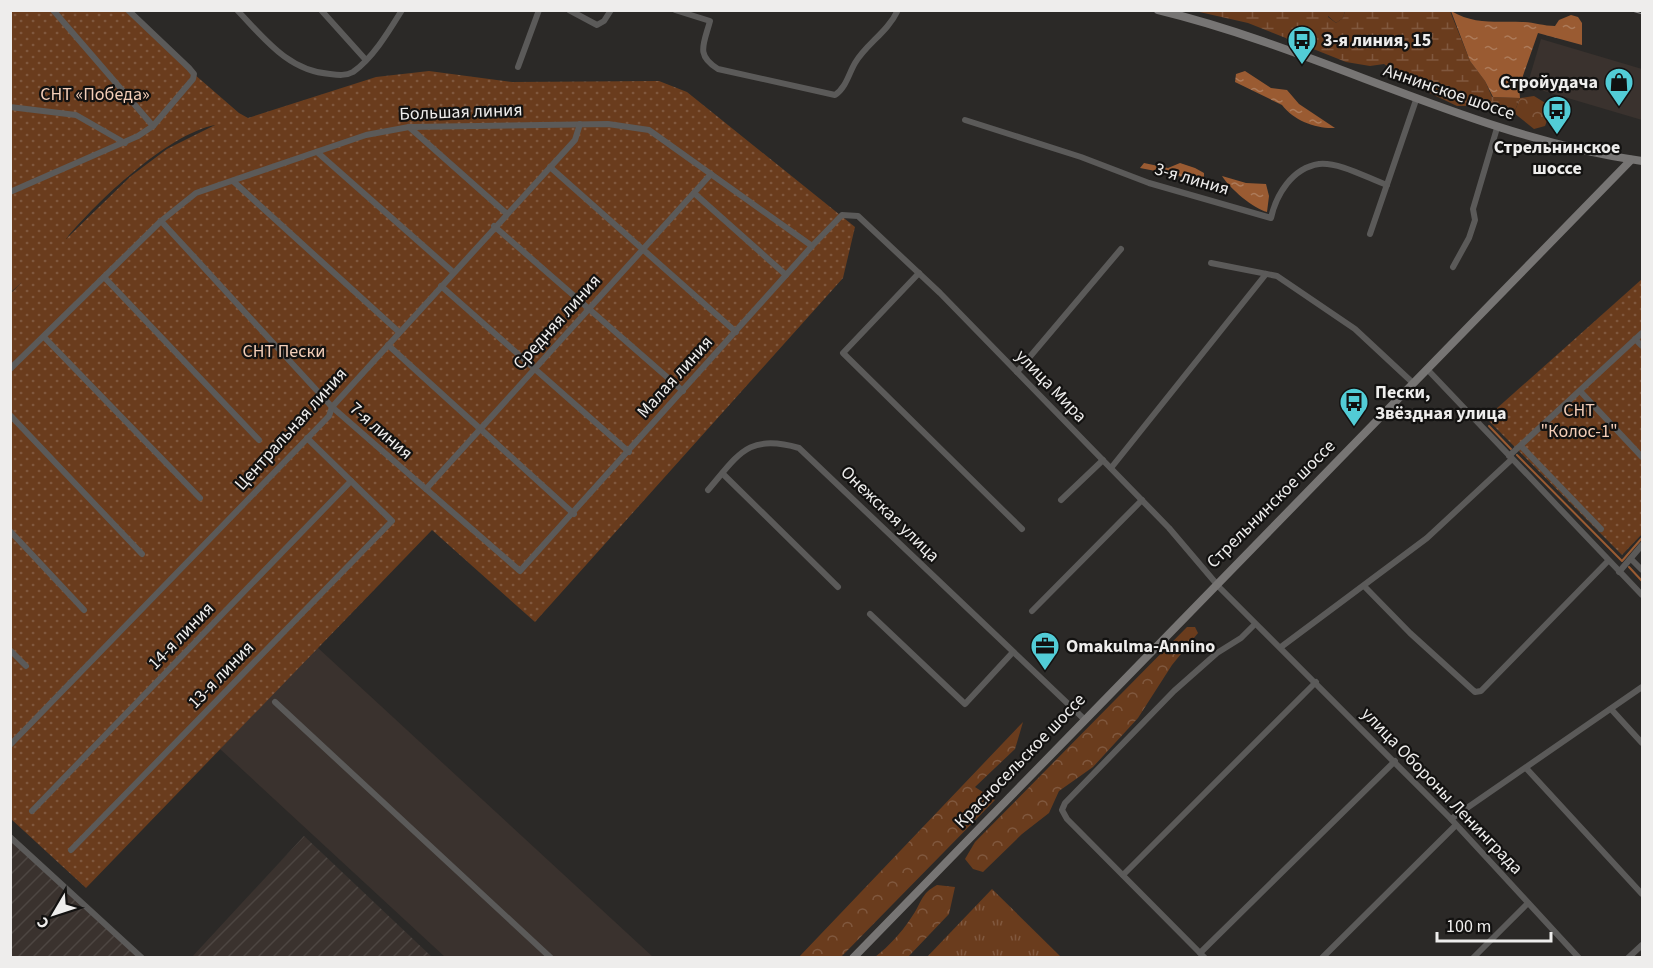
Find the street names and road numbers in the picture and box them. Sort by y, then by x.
street label: Аннинское шоссе [1380,58,1518,126]
street label: Большая линия [399,97,523,127]
street label: 3-я линия [1152,156,1232,202]
street label: Средняя линия [507,269,607,375]
street label: Малая линия [631,330,719,424]
street label: улица Мира [1010,344,1092,428]
street label: Центральная линия [229,362,353,496]
street label: 7-я линия [344,396,418,466]
street label: Стрельнинское шоссе [1201,434,1341,574]
street label: Онежская улица [835,460,945,568]
street label: 14-я линия [142,597,220,675]
street label: 13-я линия [182,636,260,714]
street label: Красносельское шоссе [949,688,1091,834]
street label: улица Обороны Ленинграда [1355,702,1529,880]

